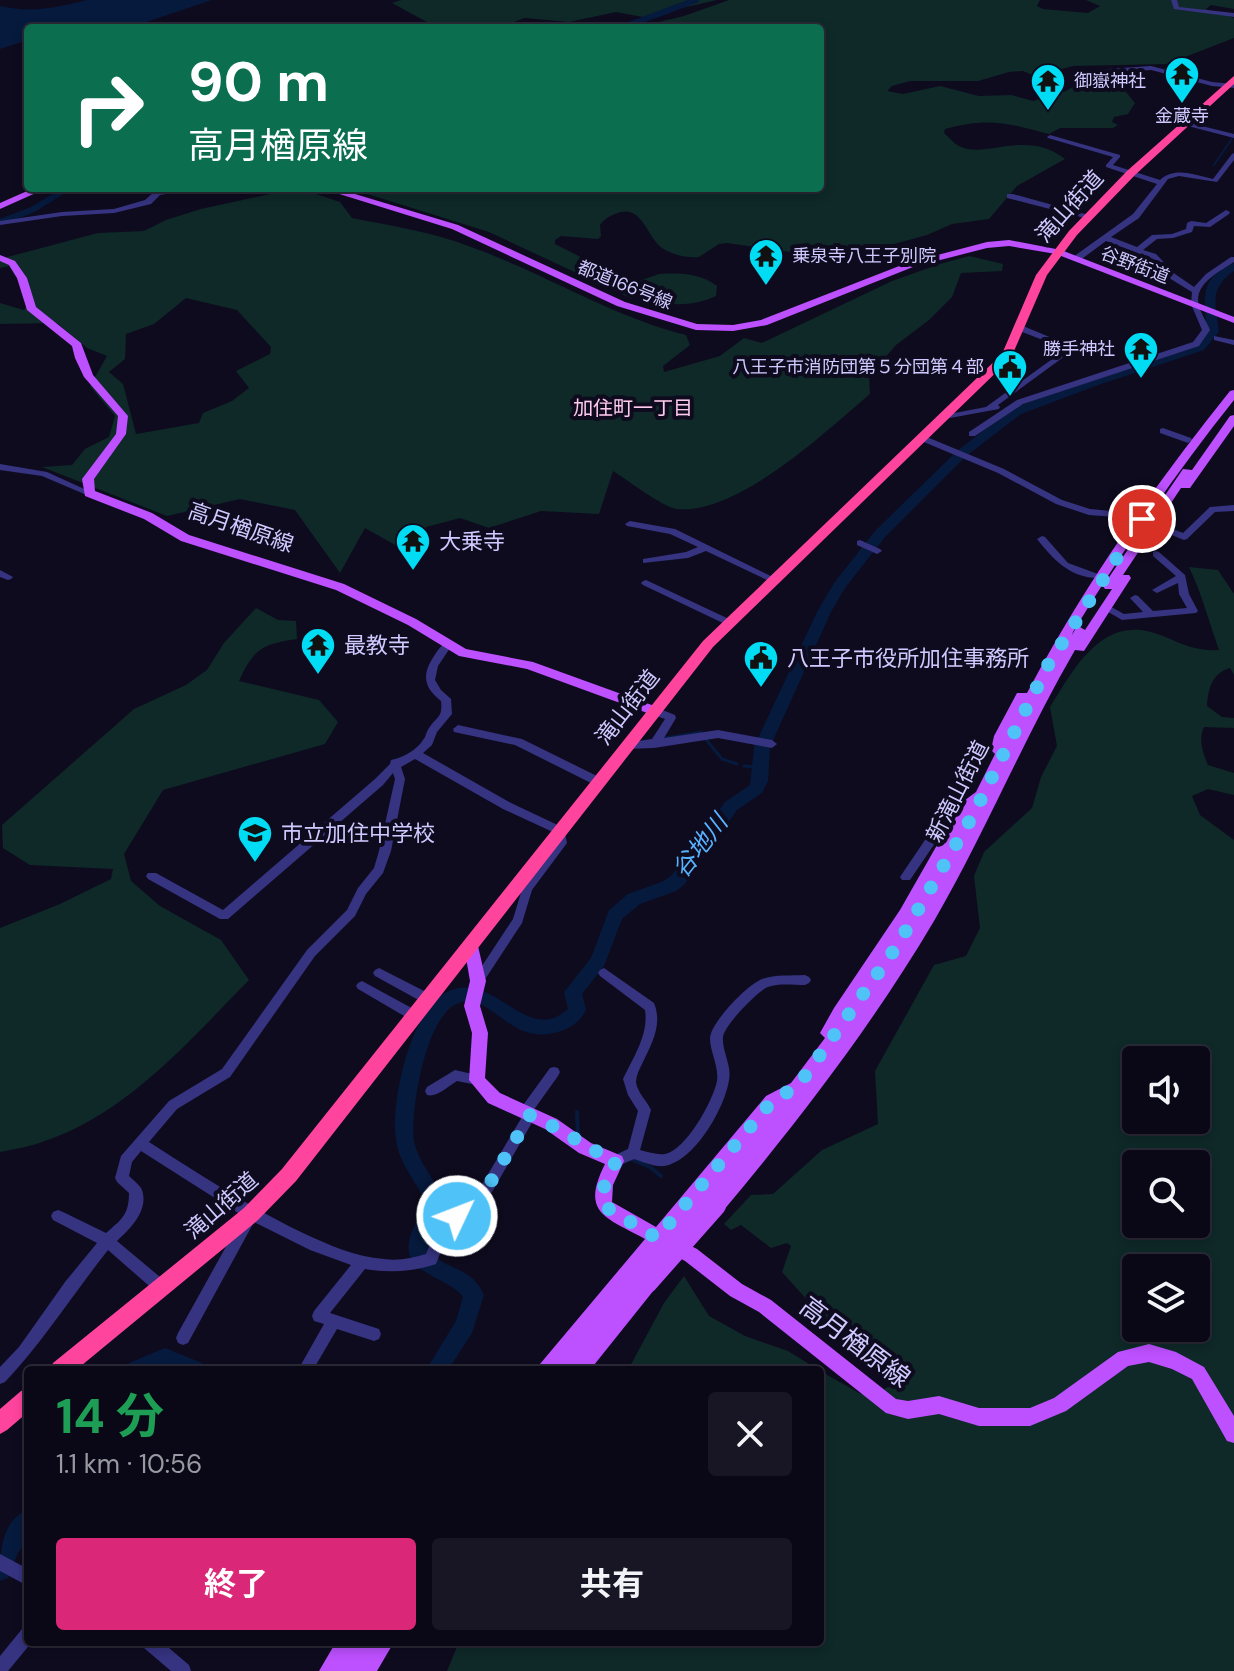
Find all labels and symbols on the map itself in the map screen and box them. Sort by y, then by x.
temple icon: 金蔵寺 [1163,55,1201,105]
temple icon: 御嶽神社 [1029,62,1067,112]
place label: 御嶽神社 [1074,69,1146,93]
place label: 金蔵寺 [1155,104,1209,128]
street label: 滝山街道 [1029,164,1110,249]
temple icon: 乗泉寺八王子別院 [747,237,785,287]
street label: 谷野街道 [1097,241,1173,289]
place label: 乗泉寺八王子別院 [792,244,936,268]
street label: 都道166号線 [574,255,676,315]
temple icon: 勝手神社 [1122,330,1160,380]
place label: 勝手神社 [1043,337,1115,361]
public building icon: 八王子市消防団第５分団第４部 [991,348,1029,398]
place label: 八王子市消防団第５分団第４部 [732,355,984,379]
district label: 加住町一丁目 [573,395,693,421]
pin [1108,485,1176,553]
street label: 高月楢原線 [184,496,298,559]
temple icon: 大乗寺 [394,522,432,572]
place label: 大乗寺 [439,527,505,556]
temple icon: 最教寺 [299,626,337,676]
place label: 最教寺 [344,631,410,660]
public building icon: 八王子市役所加住事務所 [742,639,780,689]
place label: 八王子市役所加住事務所 [787,644,1029,673]
street label: 滝山街道 [589,664,666,751]
street label: 新滝山街道 [920,736,995,847]
water label: 谷地川 [665,805,736,884]
school or university icon: 市立加住中学校 [236,814,274,864]
place label: 市立加住中学校 [281,819,435,848]
street label: 滝山街道 [179,1166,264,1245]
position arrow [415,1174,499,1258]
street label: 高月楢原線 [793,1289,917,1395]

